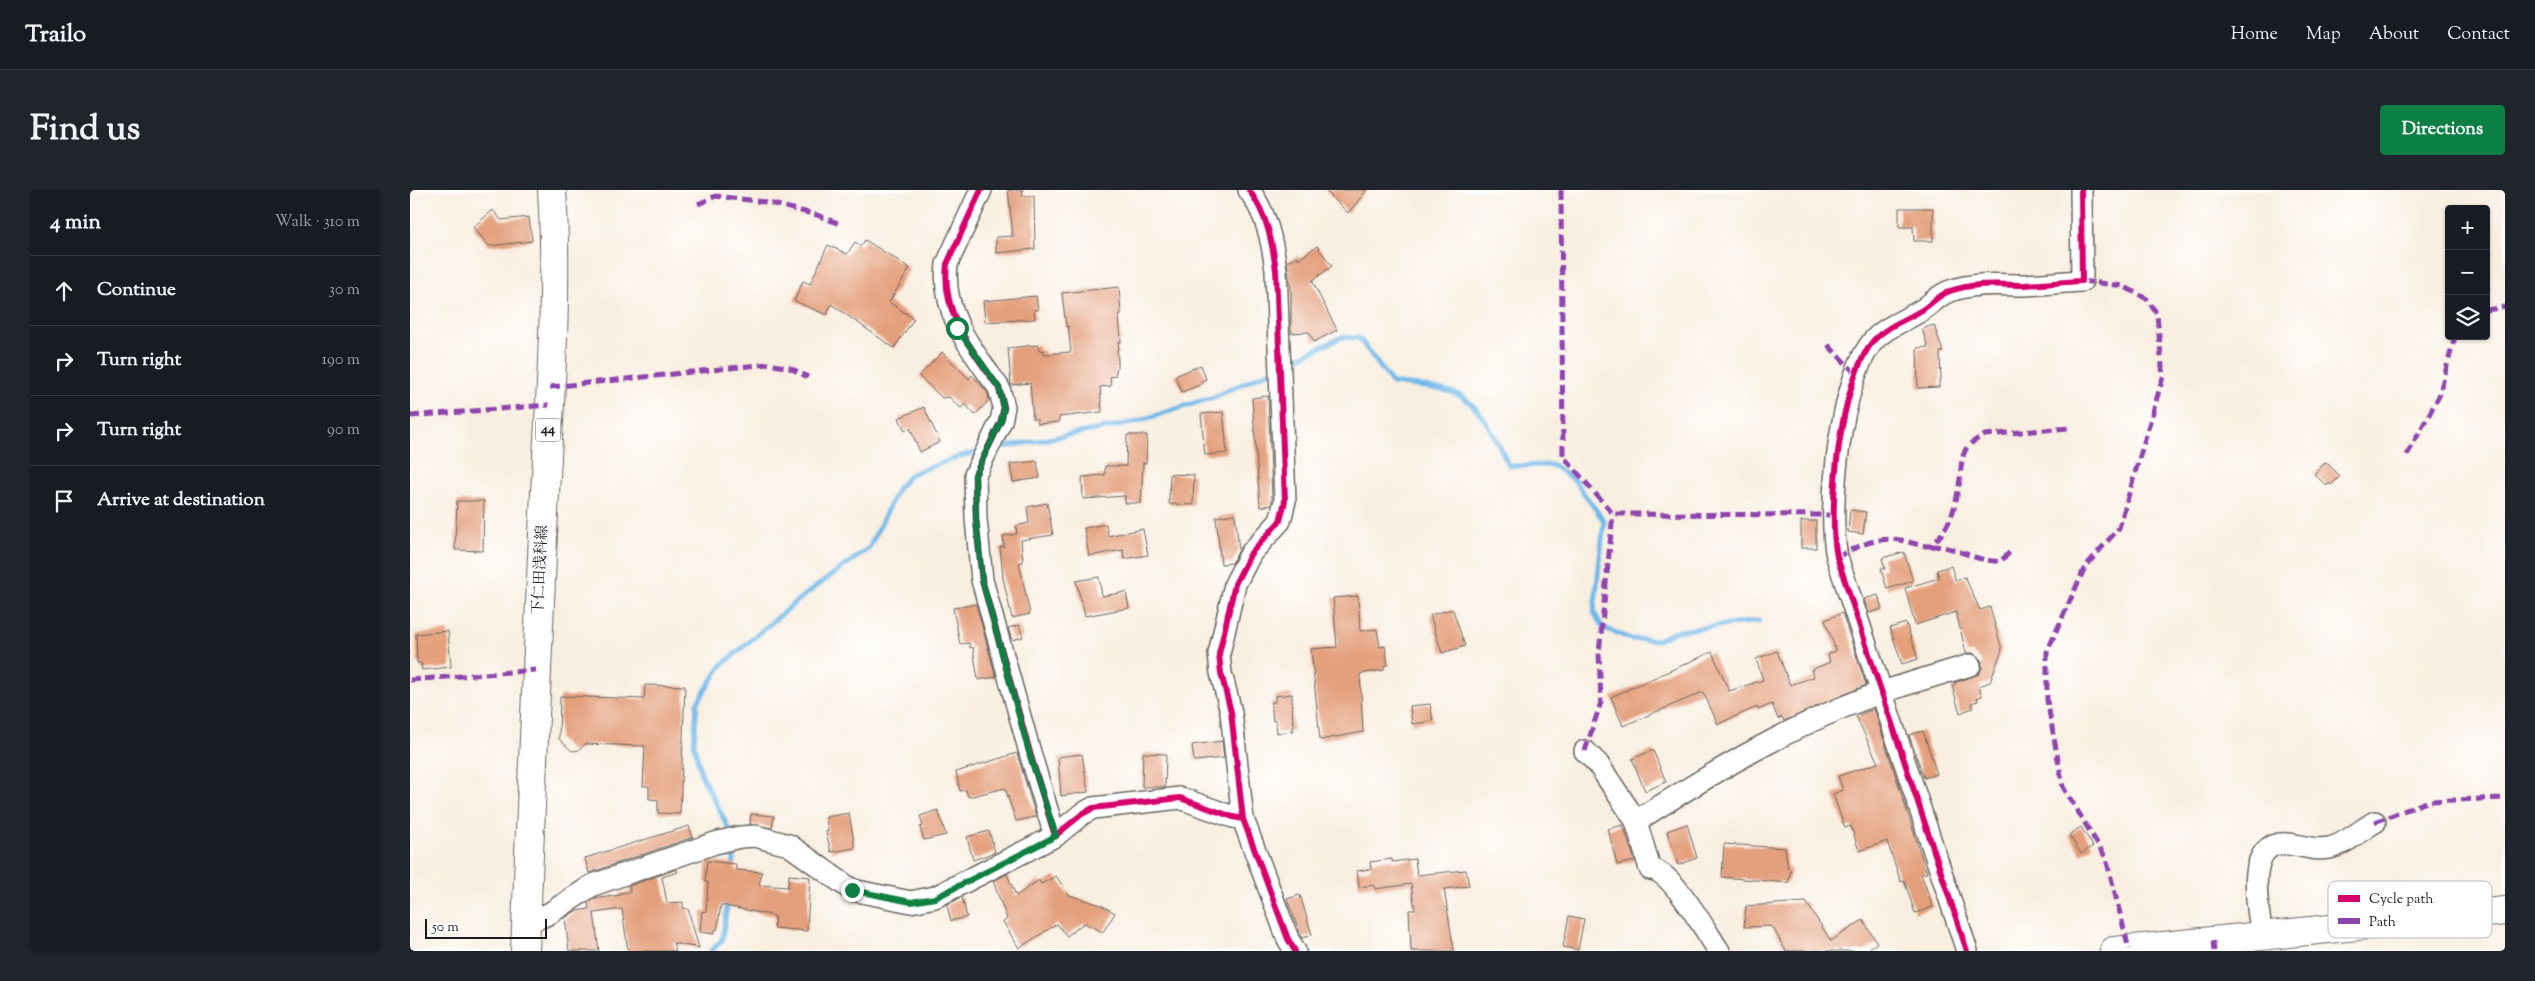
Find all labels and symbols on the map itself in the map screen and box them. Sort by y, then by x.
route start [946,317,969,340]
road number: 44 [536,418,560,442]
street label: 下仁田浅科線 [528,525,554,615]
route end [841,879,864,902]
legend [2328,881,2492,938]
text: Cycle path [2369,890,2433,910]
text: Path [2369,913,2396,933]
scale bar [425,916,548,939]

